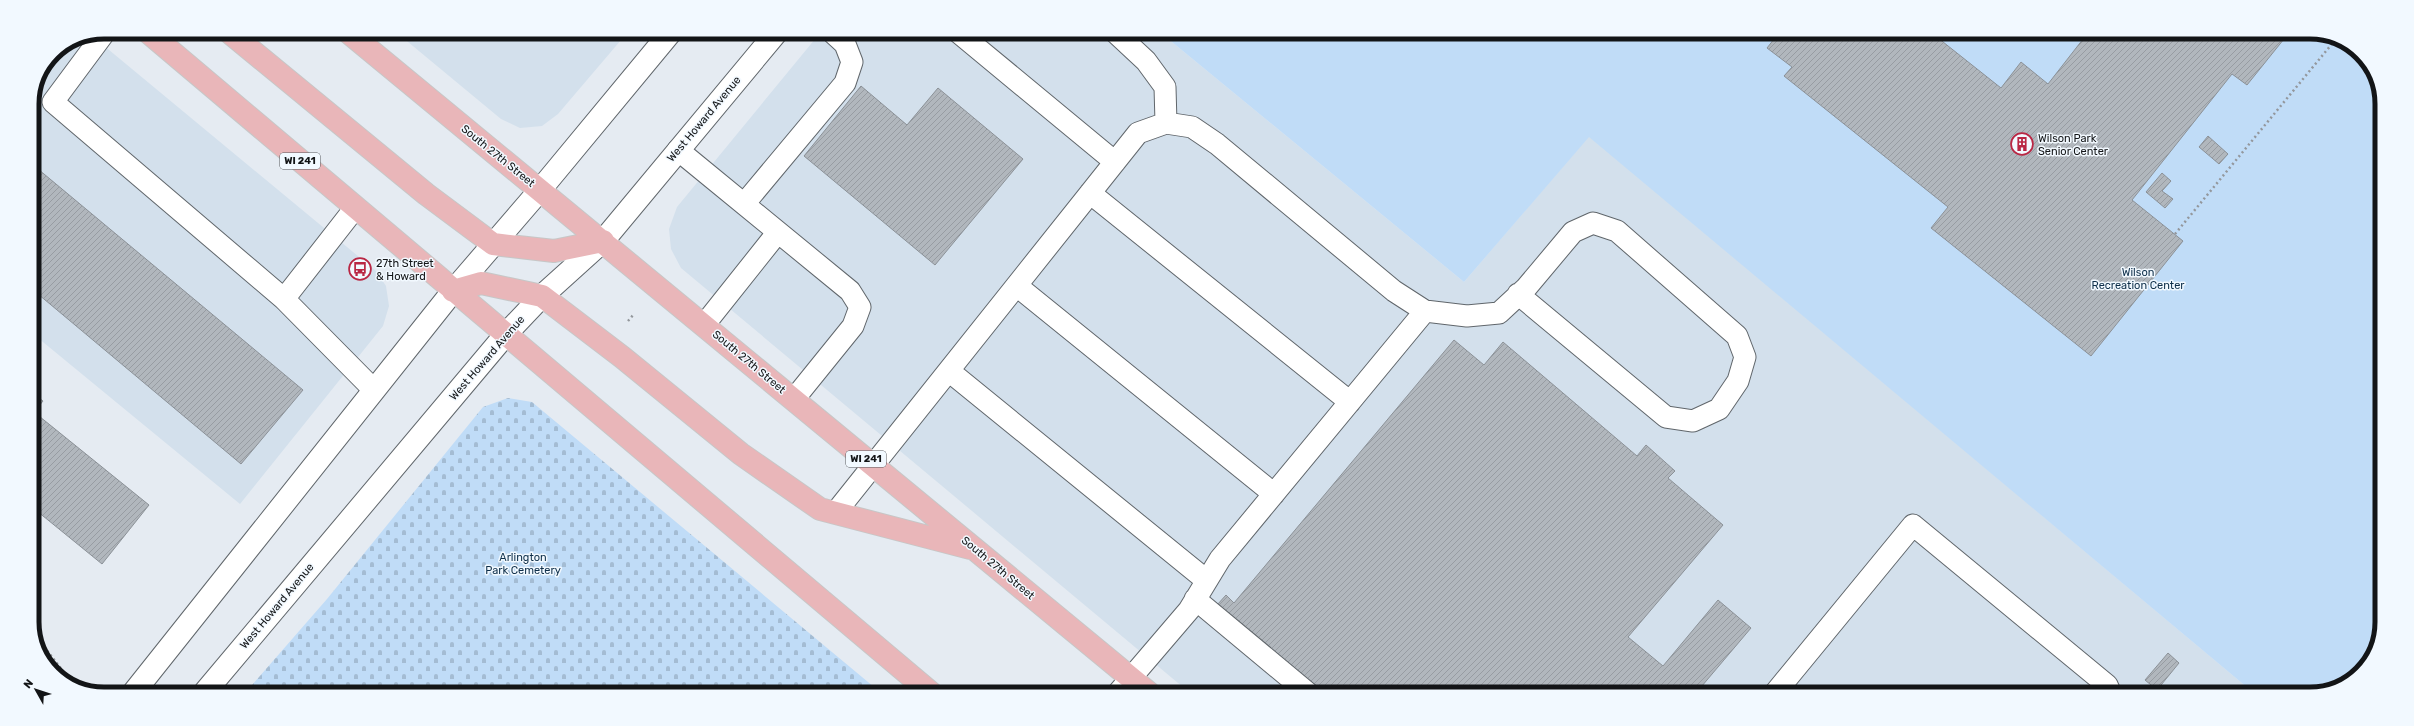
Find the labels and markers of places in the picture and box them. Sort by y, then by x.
building icon: Wilson Park Senior Center [2009,131,2035,157]
place label: Wilson Park Senior Center [2038,132,2109,158]
bus stop icon: 27th Street & Howard [347,256,373,282]
place label: 27th Street & Howard [376,257,434,283]

